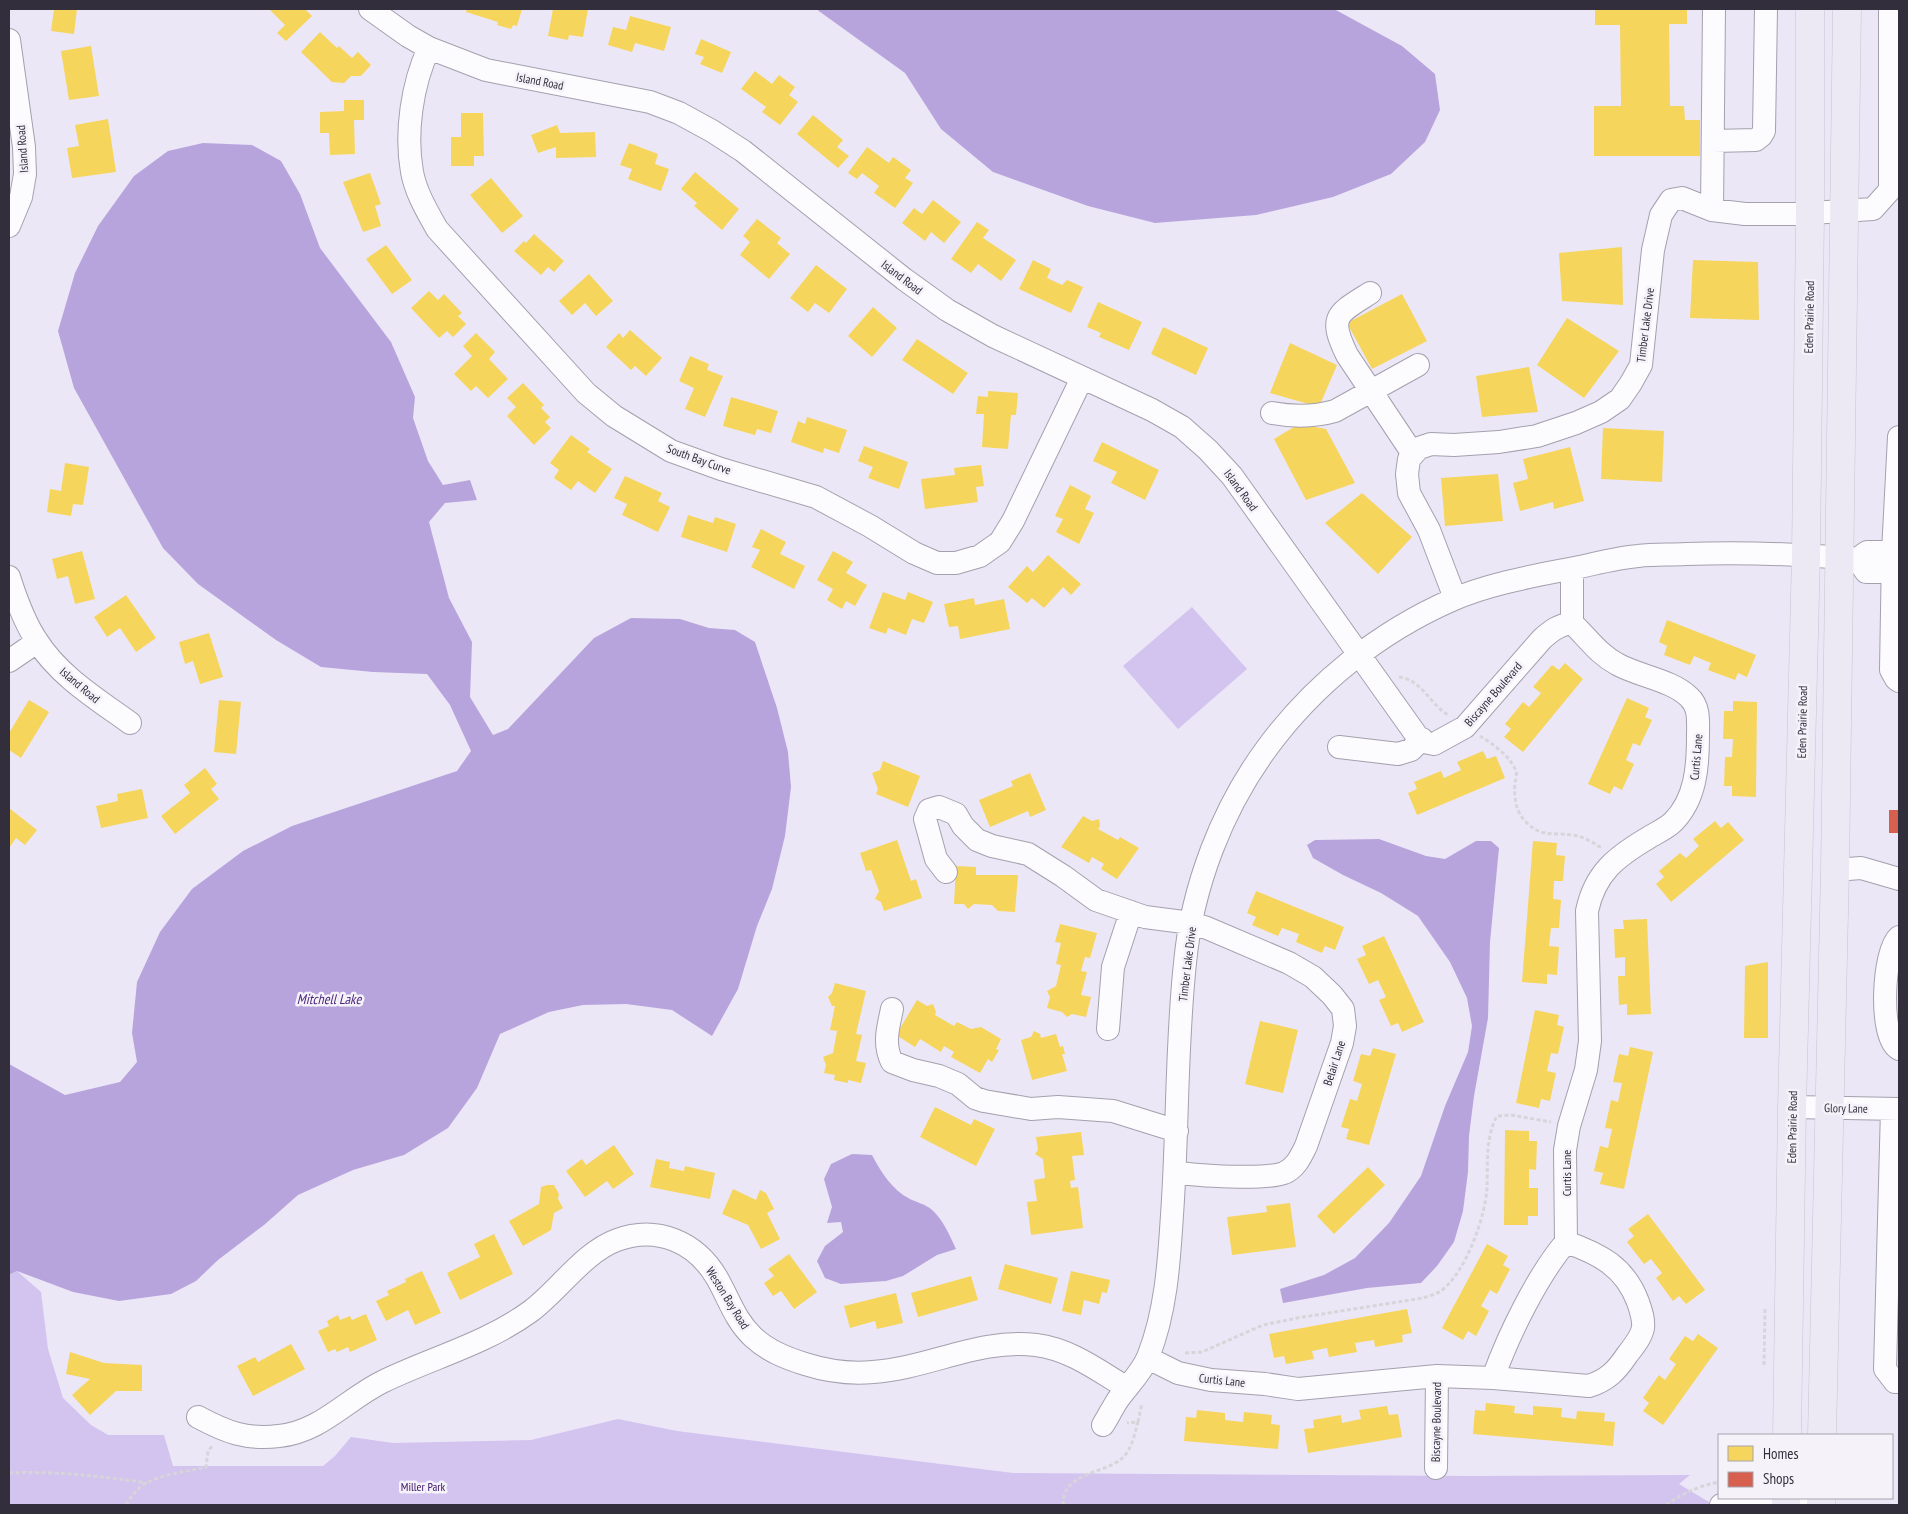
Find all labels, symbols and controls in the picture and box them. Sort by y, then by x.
street label: Island Road [515,69,565,93]
street label: Island Road [13,125,31,173]
street label: Island Road [878,257,926,297]
street label: Eden Prairie Road [1801,280,1817,354]
street label: Timber Lake Drive [1633,287,1657,363]
street label: South Bay Curve [665,440,733,478]
street label: Island Road [1221,466,1261,514]
street label: Biscayne Boulevard [1461,659,1525,729]
street label: Island Road [57,664,103,706]
street label: Eden Prairie Road [1794,685,1810,759]
street label: Curtis Lane [1687,733,1705,781]
street label: Timber Lake Drive [1175,926,1199,1002]
water label: Mitchell Lake [297,990,362,1008]
street label: Belair Lane [1320,1039,1348,1087]
street label: Eden Prairie Road [1784,1090,1800,1164]
street label: Glory Lane [1824,1100,1868,1116]
street label: Curtis Lane [1559,1150,1574,1196]
street label: Weston Bay Road [703,1264,753,1332]
street label: Curtis Lane [1198,1370,1246,1390]
street label: Biscayne Boulevard [1428,1382,1444,1462]
legend [1718,1434,1893,1499]
text: Homes [1763,1444,1799,1463]
text: Shops [1763,1469,1794,1488]
park label: Miller Park [401,1479,446,1494]

